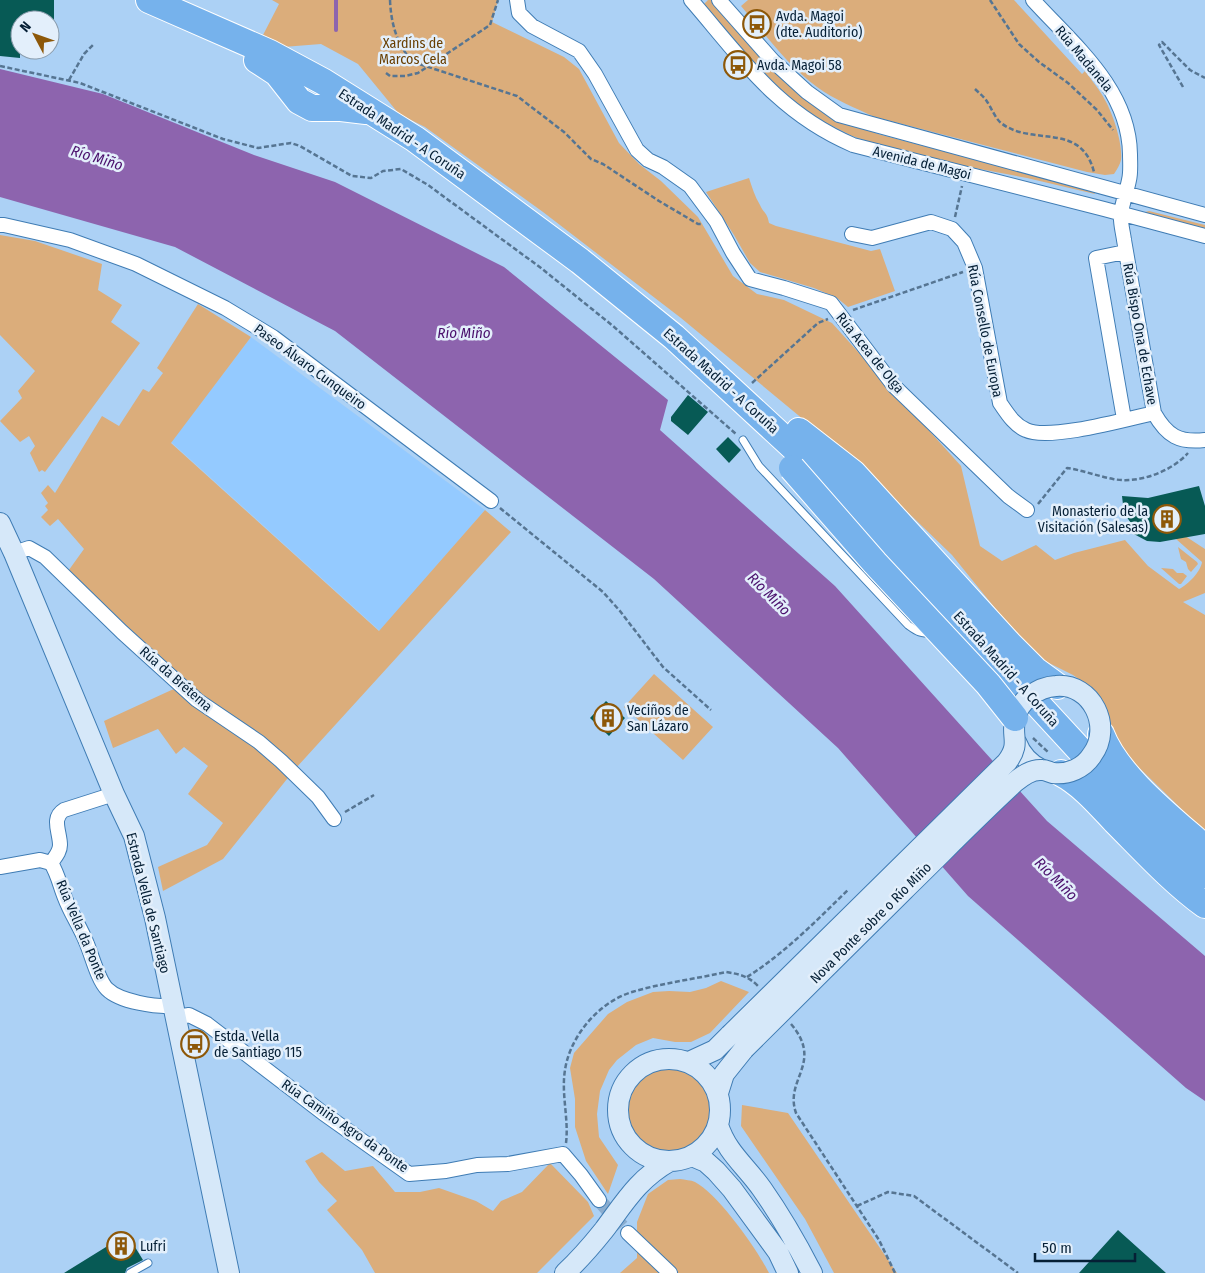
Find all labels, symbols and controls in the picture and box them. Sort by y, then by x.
place label: Avda. Magoi (dte. Auditorio) [776,8,862,41]
bus stop icon: Avda. Magoi (dte. Auditorio) [742,9,772,39]
north arrow [10,10,60,60]
text: N [16,18,35,36]
street label: Rúa Madanela [1051,22,1117,96]
park label: Xardíns de Marcos Cela [379,35,447,68]
bus stop icon: Avda. Magoi 58 [723,50,753,80]
place label: Avda. Magoi 58 [757,57,842,74]
street label: Estrada Madrid - A Coruña [335,85,469,183]
water label: Río Miño [69,142,125,174]
street label: Avenida de Magoi [871,143,973,183]
street label: Rúa Bispo Ona de Echave [1119,262,1161,406]
street label: Rúa Consello de Europa [964,263,1006,399]
street label: Rúa Acea de Olga [832,309,908,397]
street label: Paseo Álvaro Cunqueiro [251,320,370,413]
water label: Río Miño [437,324,491,342]
street label: Estrada Madrid - A Coruña [660,325,782,437]
place label: Monasterio de la Visitación (Salesas) [1038,503,1148,536]
building icon: Monasterio de la Visitación (Salesas) [1152,504,1182,534]
water label: Río Miño [744,569,794,619]
street label: Estrada Madrid - A Coruña [950,608,1062,730]
street label: Rúa da Brétema [136,643,216,715]
place label: Veciños de San Lázaro [627,702,689,735]
building icon: Veciños de San Lázaro [593,703,623,733]
street label: Estrada Vella de Santiago [122,831,174,975]
water label: Río Miño [1031,854,1081,904]
street label: Nova Ponte sobre o Río Miño [807,859,935,987]
street label: Rúa Vella da Ponte [52,877,110,983]
place label: Estda. Vella de Santiago 115 [214,1028,302,1061]
bus stop icon: Estda. Vella de Santiago 115 [180,1029,210,1059]
street label: Rúa Camiño Agro da Ponte [278,1076,412,1176]
scale bar [1035,1230,1135,1262]
building icon: Lufri [106,1231,136,1261]
place label: Lufri [140,1238,166,1255]
text: 50 m [1042,1239,1072,1257]

